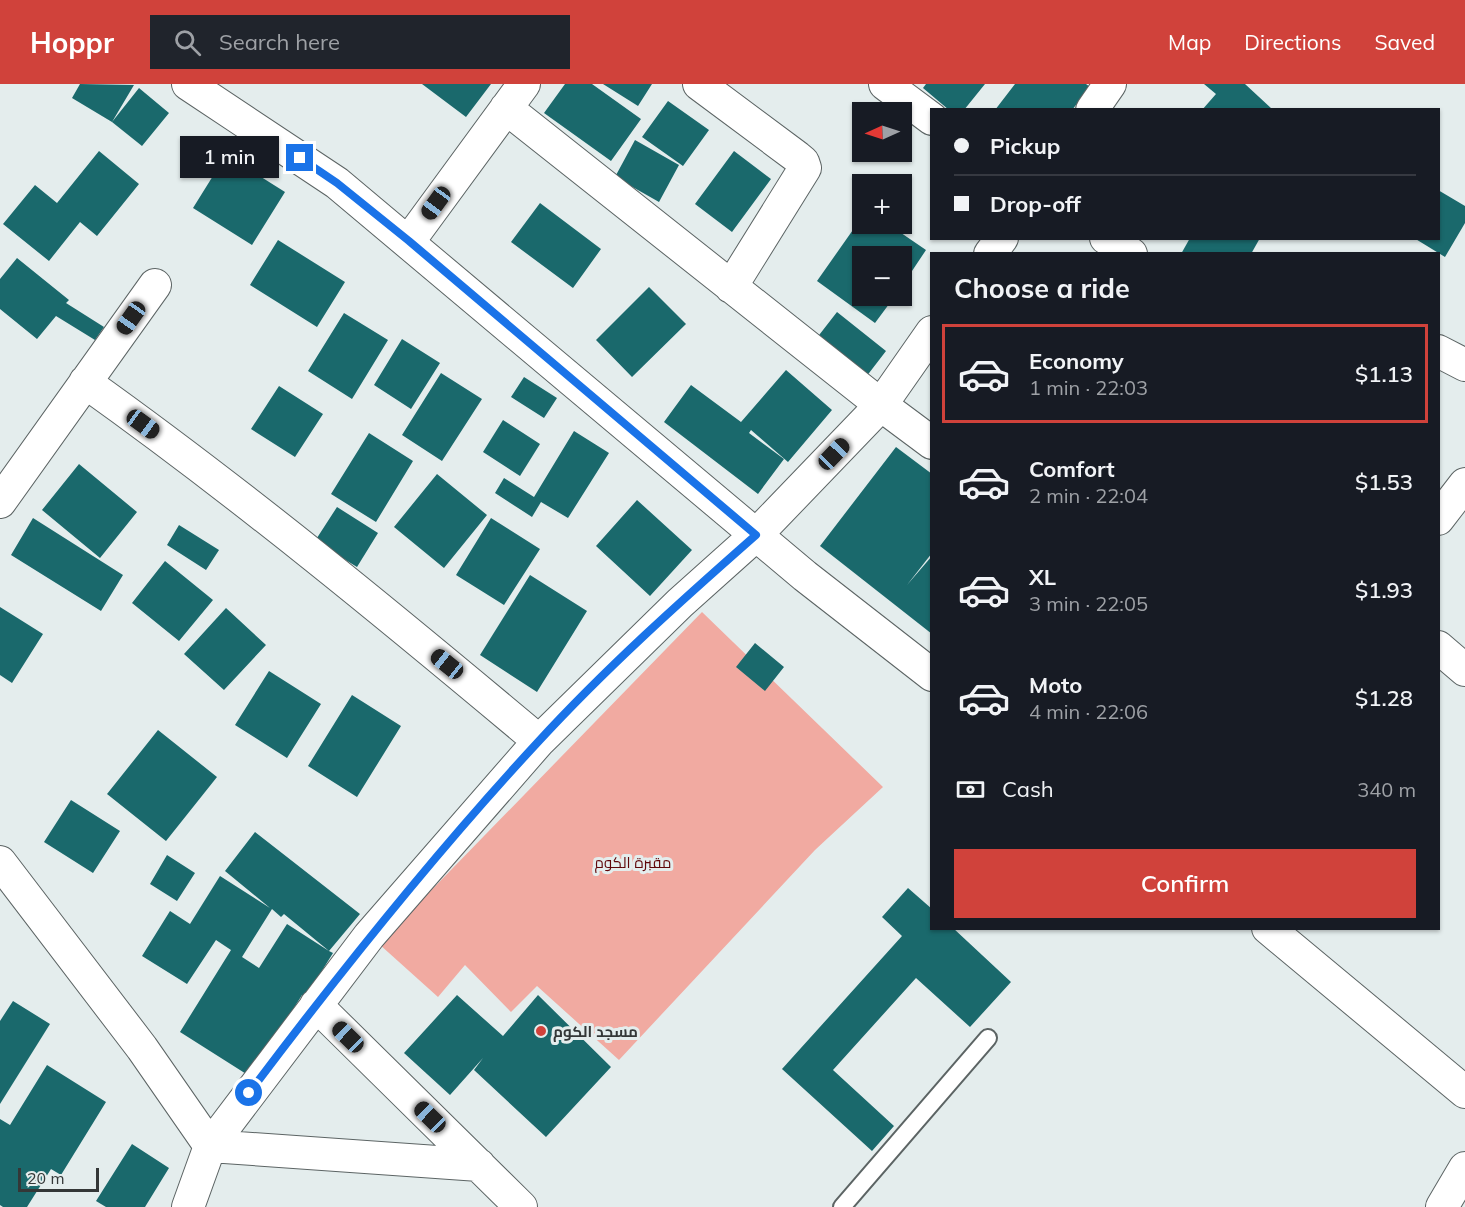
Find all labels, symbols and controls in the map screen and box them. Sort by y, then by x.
search box [150,15,570,69]
text: Hoppr [30,25,114,60]
icon: search [171,26,204,59]
text: Search here [219,28,340,56]
text: Map [1168,29,1211,55]
text: Directions [1244,29,1341,55]
text: Saved [1374,29,1435,55]
north arrow [852,102,912,162]
map controls [852,102,912,306]
text: Pickup [990,132,1060,160]
callout: 1 min [180,137,279,179]
text: 1 min [204,144,255,169]
route end [286,144,313,171]
button: + [852,174,912,234]
car [418,183,454,223]
text: Drop-off [990,190,1081,218]
button: − [852,246,912,306]
text: Choose a ride [954,271,1130,305]
car [113,298,149,338]
icon: car [957,347,1011,401]
text: Economy [1029,347,1124,375]
text: $1.13 [1355,360,1413,388]
text: 1 min · 22:03 [1029,375,1148,400]
car [123,406,163,442]
car [815,435,853,473]
icon: car [957,455,1011,509]
text: Comfort [1029,455,1115,483]
text: $1.53 [1355,468,1413,496]
text: 2 min · 22:04 [1029,483,1148,508]
icon: car [957,563,1011,617]
text: XL [1029,563,1056,591]
text: $1.93 [1355,576,1413,604]
text: 3 min · 22:05 [1029,591,1148,616]
car [427,646,467,682]
icon: car [957,671,1011,725]
text: Moto [1029,671,1082,699]
text: $1.28 [1355,684,1413,712]
text: 4 min · 22:06 [1029,699,1148,724]
icon: cash [954,773,987,806]
text: Cash [1002,775,1054,803]
text: 340 m [1357,777,1416,802]
button: Confirm [954,849,1416,918]
park label: مقبرة الكوم [595,853,671,873]
car [329,1018,367,1056]
place label: مسجد الكوم [553,1022,638,1042]
marker: مسجد الكوم [534,1024,548,1038]
route start [235,1079,262,1106]
car [411,1098,449,1136]
scale bar [18,1165,99,1192]
text: 20 m [27,1168,64,1188]

